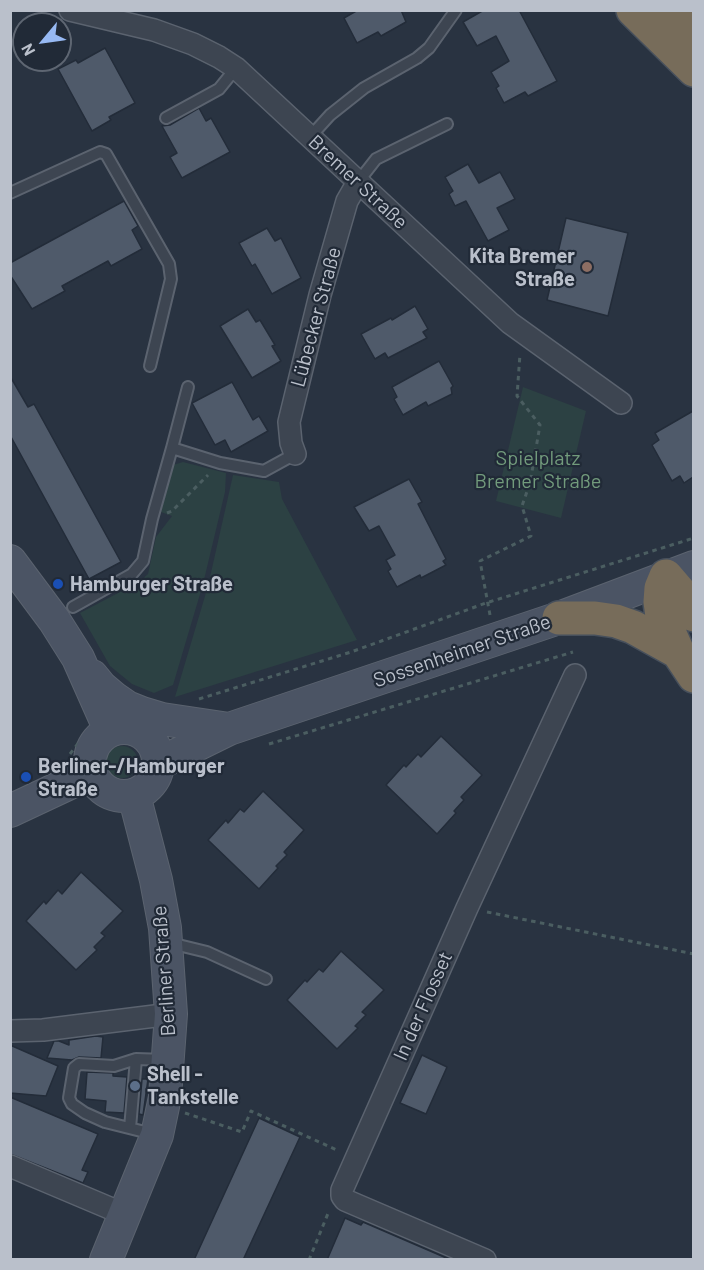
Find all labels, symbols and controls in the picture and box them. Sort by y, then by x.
north arrow [12,12,72,72]
text: N [17,41,38,59]
street label: Bremer Straße [303,130,413,234]
street label: Lübecker Straße [286,244,346,390]
place label: Kita Bremer Straße [469,244,575,291]
marker: Kita Bremer Straße [580,260,594,274]
park label: Spielplatz Bremer Straße [475,446,601,493]
place label: Hamburger Straße [70,572,233,596]
marker: Hamburger Straße [51,577,65,591]
street label: Sossenheimer Straße [370,609,554,693]
place label: Berliner-/Hamburger Straße [38,754,225,801]
marker: Berliner-/Hamburger Straße [19,770,33,784]
street label: Berliner Straße [147,905,181,1037]
street label: In der Flosset [388,948,458,1064]
place label: Shell - Tankstelle [147,1062,239,1109]
marker: Shell - Tankstelle [128,1079,142,1093]

